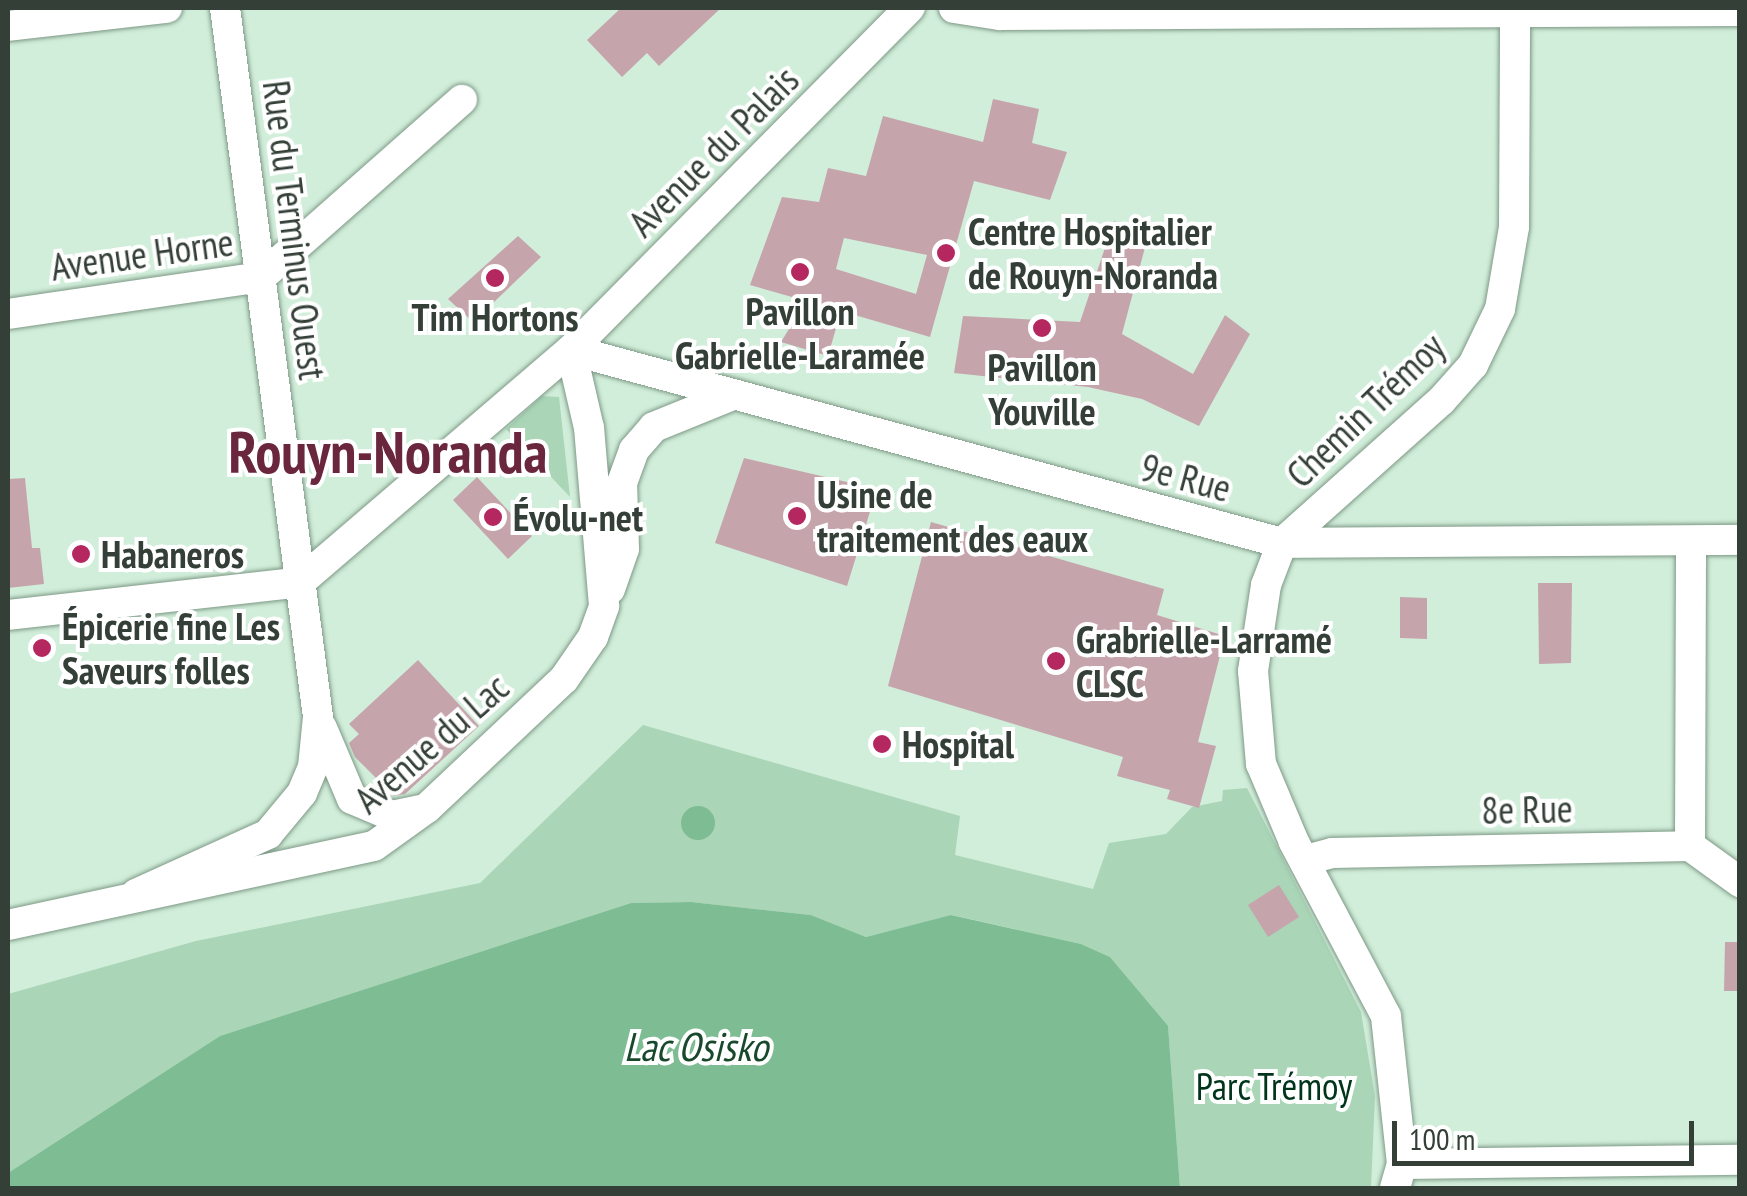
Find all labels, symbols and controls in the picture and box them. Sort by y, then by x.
street label: Avenue du Palais [619,57,807,245]
street label: Rue du Terminus Ouest [254,77,336,383]
place label: Centre Hospitalier de Rouyn-Noranda [968,208,1218,298]
street label: Avenue Horne [48,219,236,289]
marker: Centre Hospitalier de Rouyn-Noranda [933,240,959,266]
marker: Pavillon Gabrielle-Laramée [789,261,811,283]
marker: Tim Hortons [484,267,506,289]
place label: Pavillon Gabrielle-Laramée [675,288,925,378]
place label: Tim Hortons [411,294,579,340]
marker: Pavillon Youville [1031,317,1053,339]
street label: Chemin Trémoy [1276,323,1454,497]
place label: Pavillon Youville [987,344,1097,434]
district label: Rouyn-Noranda [229,417,547,487]
street label: 9e Rue [1136,443,1236,511]
place label: Usine de traitement des eaux [817,471,1088,560]
place label: Évolu-net [513,494,643,540]
marker: Usine de traitement des eaux [786,505,808,527]
marker: Évolu-net [482,506,504,528]
place label: Habaneros [101,531,244,577]
marker: Habaneros [70,543,92,565]
place label: Épicerie fine Les Saveurs folles [62,603,280,692]
place label: Grabrielle-Larramé CLSC [1076,616,1332,706]
marker: Épicerie fine Les Saveurs folles [31,637,53,659]
marker: Grabrielle-Larramé CLSC [1045,650,1067,672]
street label: Avenue du Lac [345,664,517,822]
place label: Hospital [902,721,1014,767]
marker: Hospital [871,733,893,755]
street label: 8e Rue [1481,785,1573,833]
water label: Lac Osisko [624,1022,768,1070]
park label: Parc Trémoy [1195,1063,1353,1109]
scale bar [1397,1101,1700,1163]
text: 100 m [1409,1119,1475,1158]

